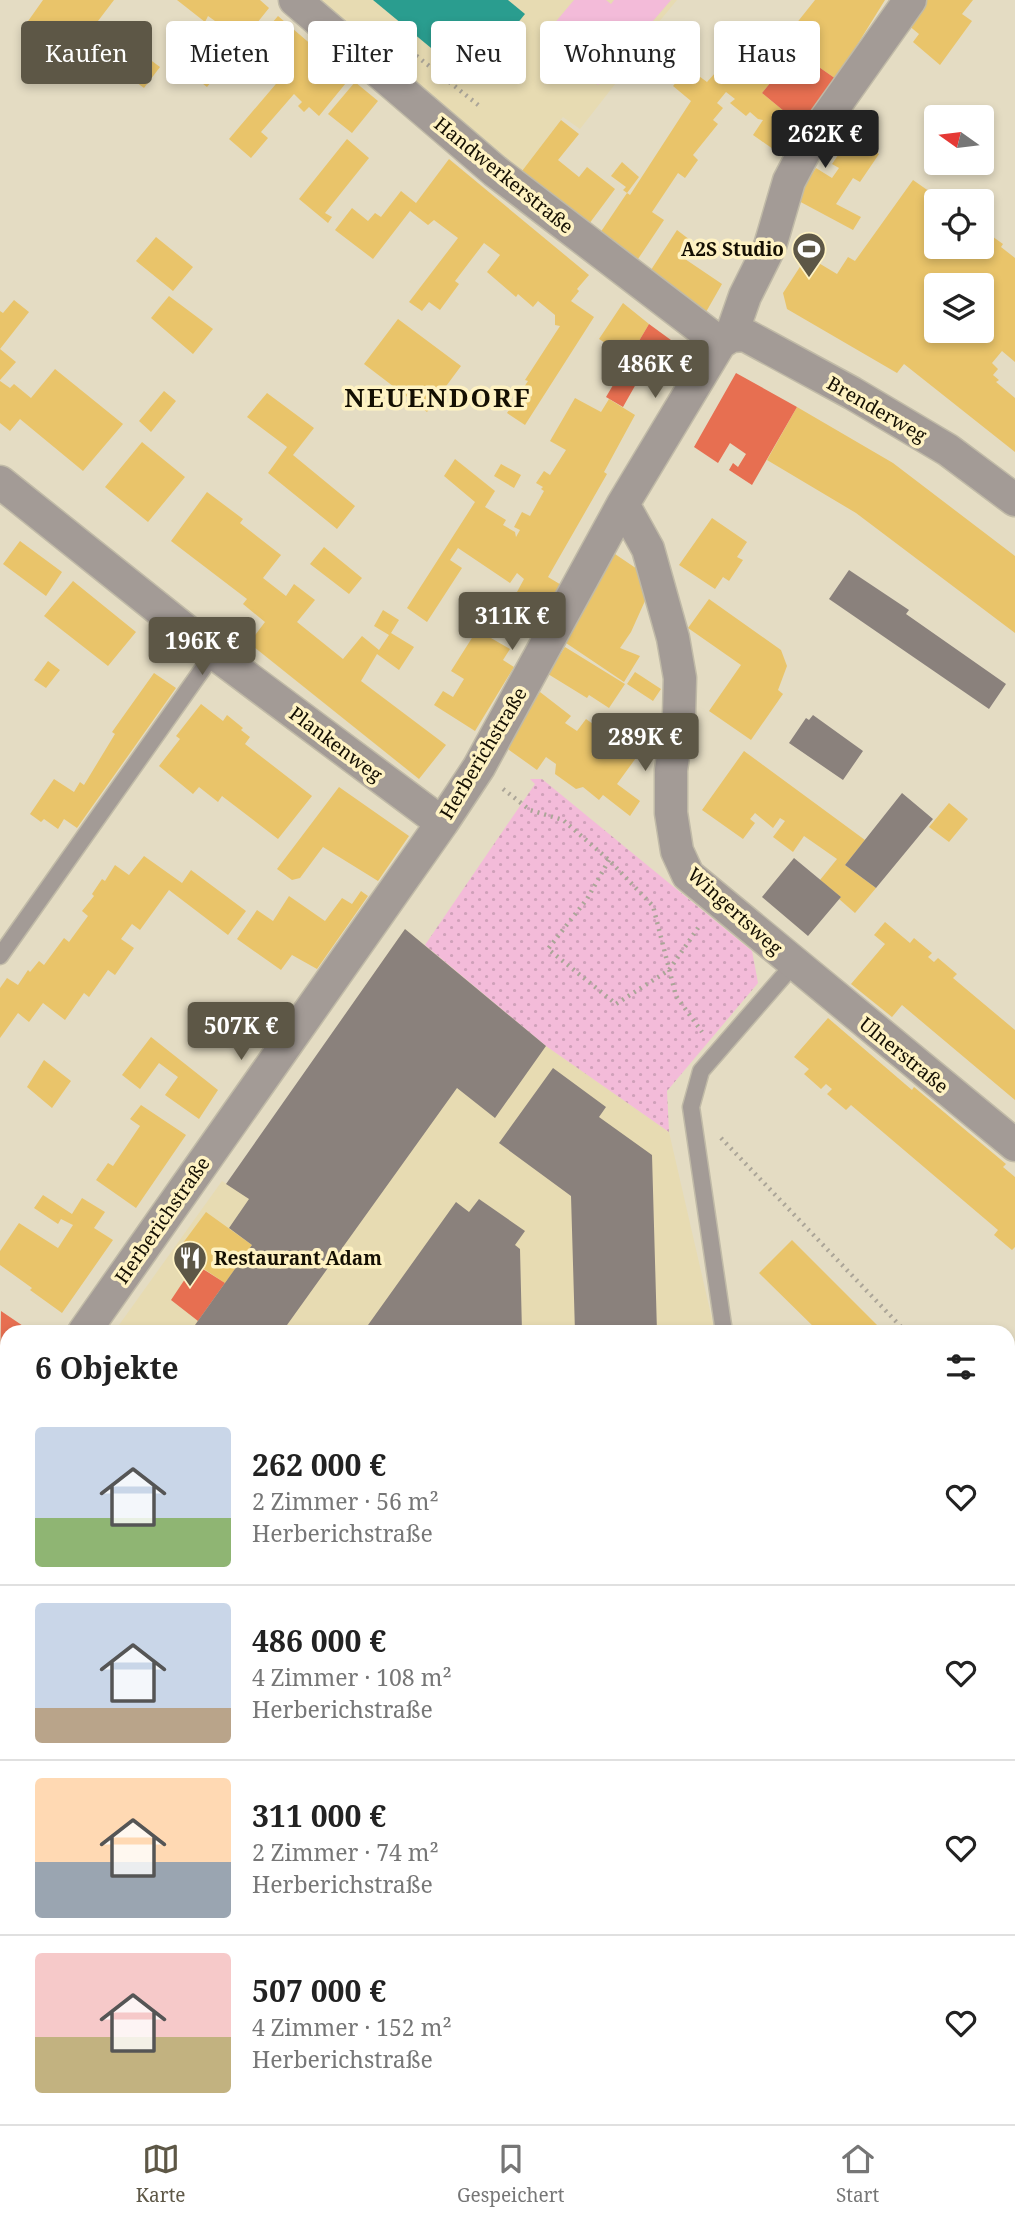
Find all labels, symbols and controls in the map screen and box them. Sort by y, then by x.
chip: Kaufen [21,21,152,84]
chip: Mieten [166,21,294,84]
chip: Filter [308,21,417,84]
chip: Neu [431,21,526,84]
chip: Wohnung [540,21,700,84]
chip: Haus [714,21,820,84]
north arrow [924,105,994,175]
map controls [924,105,994,343]
pin: 262K € [768,110,882,170]
street label: Handwerkerstraße [429,111,579,239]
text: 262K € [788,117,862,149]
button: locate [924,189,994,259]
sports icon: A2S Studio [790,230,828,279]
place label: A2S Studio [681,236,784,262]
button: layers [924,273,994,343]
pin: 486K € [598,340,712,400]
text: 486K € [618,347,692,379]
street label: Brenderweg [822,370,932,448]
district label: NEUENDORF [344,379,532,415]
pin: 311K € [455,592,569,652]
text: 311K € [475,599,549,631]
pin: 196K € [145,618,259,677]
text: 196K € [165,624,239,656]
street label: Herberichstraße [433,682,533,824]
street label: Plankenweg [284,700,388,788]
pin: 289K € [588,714,702,773]
text: 289K € [608,720,682,752]
street label: Wingertsweg [682,861,788,961]
pin: 507K € [184,1002,298,1062]
text: 507K € [204,1009,278,1041]
street label: Ulnerstraße [854,1011,954,1099]
street label: Herberichstraße [108,1151,216,1289]
restaurant icon: Restaurant Adam [171,1239,209,1288]
place label: Restaurant Adam [214,1245,382,1271]
text: 6 Objekte [35,1347,179,1388]
icon: filters [942,1348,980,1386]
text: 262 000 € [252,1444,386,1485]
icon: home [91,1455,175,1539]
icon: heart [942,1478,980,1516]
text: 2 Zimmer · 56 m² [252,1485,439,1517]
text: Herberichstraße [252,1517,433,1549]
text: 486 000 € [252,1620,386,1661]
icon: home [91,1631,175,1715]
icon: heart [942,1654,980,1692]
text: 4 Zimmer · 108 m² [252,1661,452,1693]
text: Herberichstraße [252,1693,433,1725]
text: 311 000 € [252,1795,386,1836]
icon: home [91,1806,175,1890]
icon: heart [942,1829,980,1867]
text: 2 Zimmer · 74 m² [252,1836,439,1868]
text: Herberichstraße [252,1868,433,1900]
text: 507 000 € [252,1970,386,2011]
icon: home [91,1981,175,2065]
icon: heart [942,2004,980,2042]
text: 4 Zimmer · 152 m² [252,2011,452,2043]
text: Herberichstraße [252,2043,433,2075]
tab: Karte [136,2140,186,2208]
tab: Gespeichert [457,2140,564,2208]
tab: Start [836,2140,879,2208]

